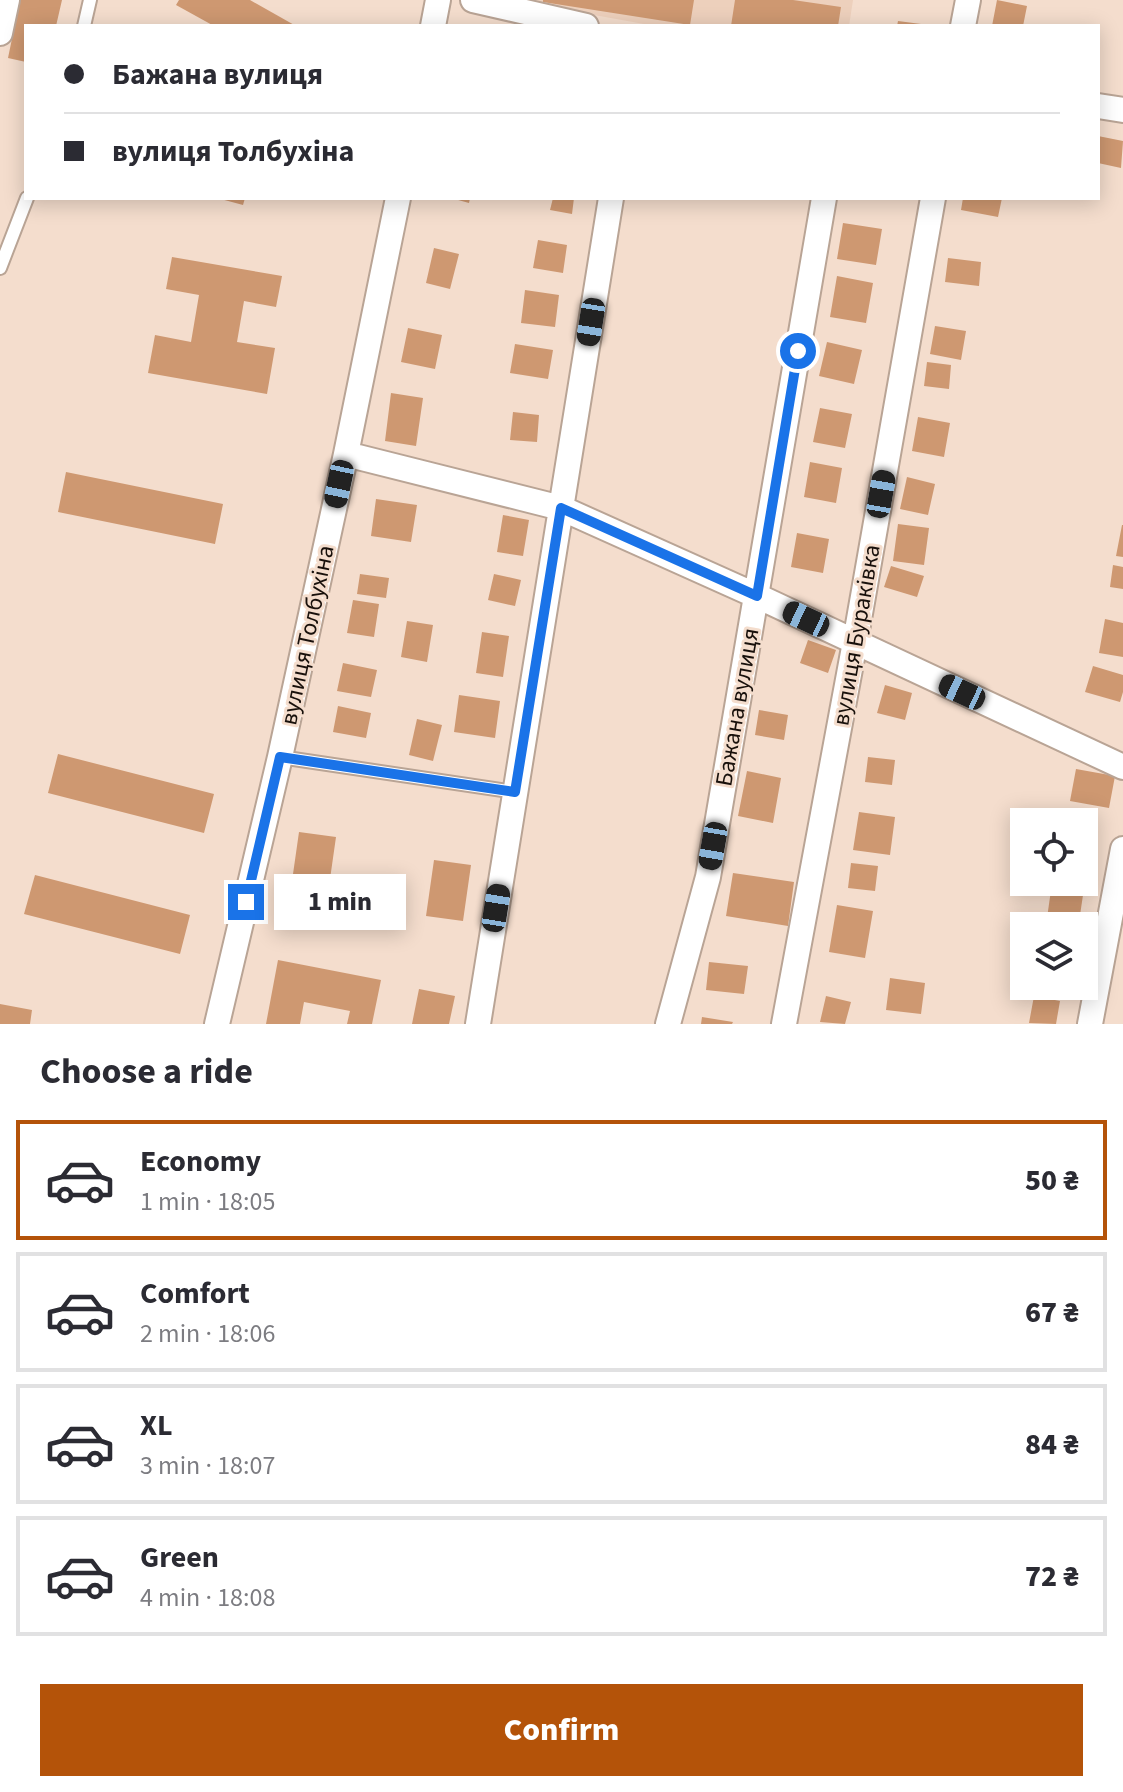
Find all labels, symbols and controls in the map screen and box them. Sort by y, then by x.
text: Бажана вулиця [112,53,323,96]
text: вулиця Толбухіна [112,130,354,173]
car [575,296,607,348]
route start [780,333,816,369]
car [322,458,356,510]
car [865,468,897,520]
street label: вулиця Толбухіна [271,542,344,728]
street label: вулиця Бураківка [823,542,890,729]
car [779,598,833,640]
street label: Бажана вулиця [706,625,769,789]
car [935,671,989,713]
map controls [1010,808,1098,1000]
button: locate [1010,808,1098,896]
car [697,820,729,872]
callout: 1 min [274,874,406,930]
car [480,882,512,934]
text: 1 min [308,883,372,920]
route end [228,884,264,920]
button: layers [1010,912,1098,1000]
text: Choose a ride [40,1046,253,1097]
text: Economy [140,1140,261,1183]
icon: car [44,1144,116,1216]
text: 50 ₴ [1025,1159,1079,1202]
text: 1 min · 18:05 [140,1183,275,1220]
text: Comfort [140,1272,250,1315]
icon: car [44,1276,116,1348]
text: 67 ₴ [1025,1291,1079,1334]
text: 2 min · 18:06 [140,1315,275,1352]
text: XL [140,1404,173,1447]
icon: car [44,1408,116,1480]
text: 84 ₴ [1025,1423,1079,1466]
text: 3 min · 18:07 [140,1447,275,1484]
text: Green [140,1536,219,1579]
icon: car [44,1540,116,1612]
text: 72 ₴ [1025,1555,1079,1598]
text: 4 min · 18:08 [140,1579,275,1616]
button: Confirm [40,1684,1083,1776]

